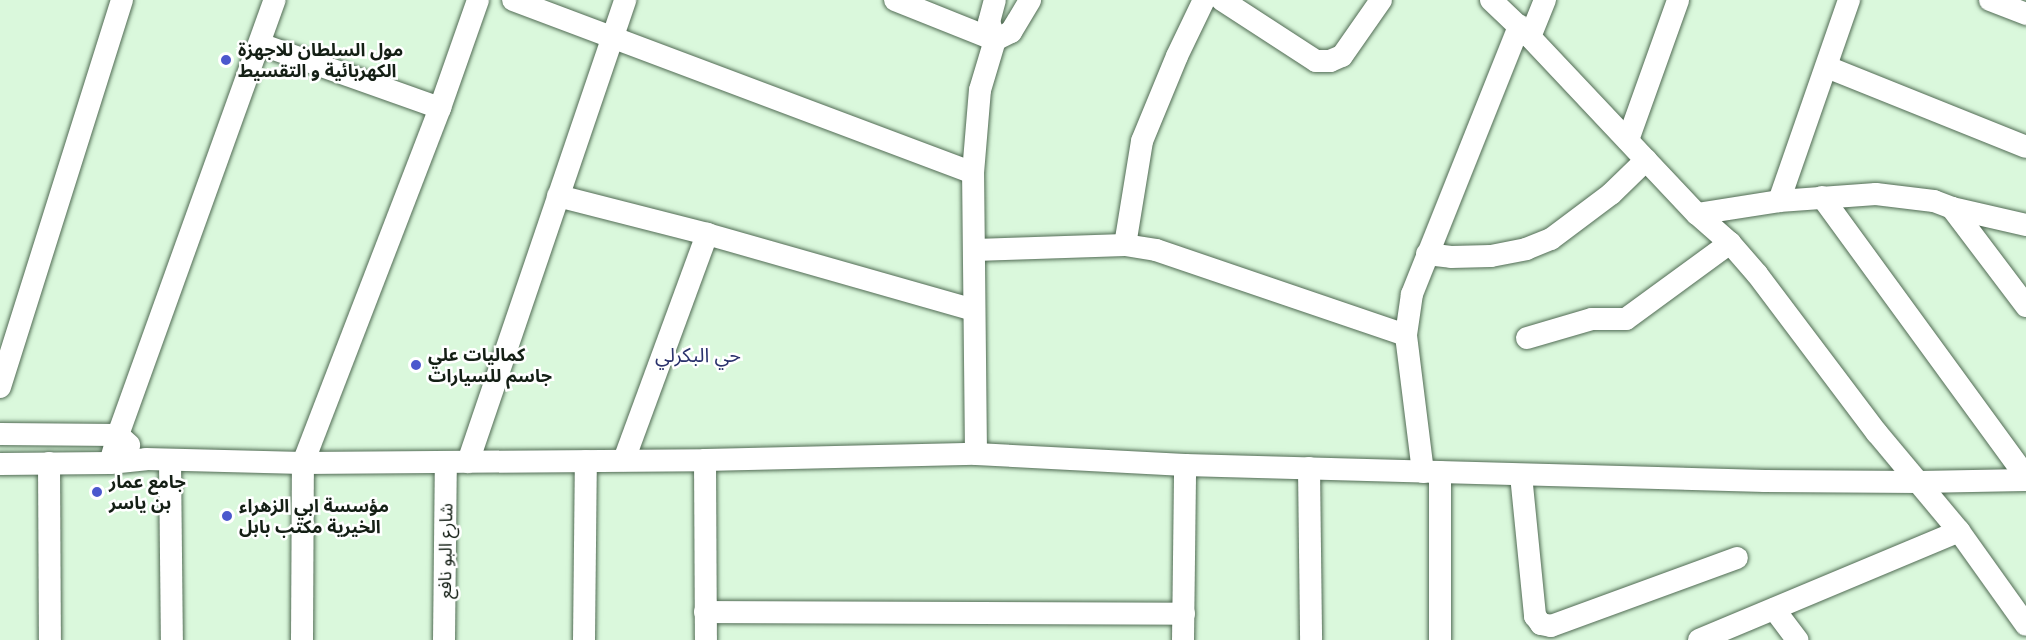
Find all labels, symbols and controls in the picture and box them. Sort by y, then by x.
place label: مول السلطان للاجهزة الكهربائية و التقسيط [238,39,403,82]
marker: مول السلطان للاجهزة الكهربائية و التقسيط [219,53,233,67]
district label: حي البكرلي [655,342,741,366]
place label: كماليات علي جاسم للسيارات [428,344,552,386]
marker: كماليات علي جاسم للسيارات [409,358,423,372]
place label: جامع عمار بن ياسر [109,471,186,514]
marker: جامع عمار بن ياسر [90,485,104,499]
place label: مؤسسة ابي الزهراء الخيرية مكتب بابل [239,495,389,538]
street label: شارع البو نافع [433,503,457,599]
marker: مؤسسة ابي الزهراء الخيرية مكتب بابل [220,509,234,523]

